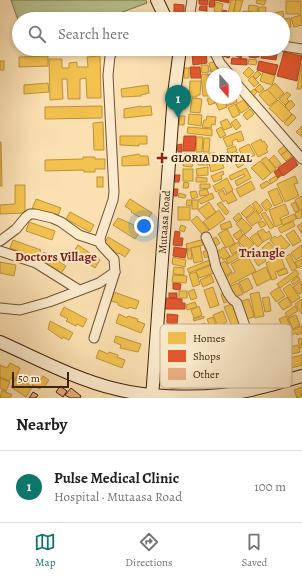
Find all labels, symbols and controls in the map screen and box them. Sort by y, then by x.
search box [12,12,290,56]
icon: search [26,23,48,45]
text: Search here [58,24,129,44]
north arrow [206,68,242,104]
pin: 1 [165,85,191,118]
place label: GLORIA DENTAL [171,151,252,166]
marker: GLORIA DENTAL [156,152,168,164]
street label: Mutaasa Road [155,190,174,254]
your location [134,216,154,236]
district label: Triangle [239,244,285,261]
district label: Doctors Village [15,248,97,265]
legend [160,324,292,388]
text: Homes [193,331,225,346]
text: Shops [193,349,220,364]
text: Other [193,367,219,382]
scale bar [12,370,69,389]
text: 50 m [18,371,40,386]
text: Nearby [16,413,67,436]
text: Pulse Medical Clinic [54,468,179,488]
text: 1 [27,478,31,495]
text: 100 m [254,478,286,495]
text: Hospital · Mutaasa Road [54,488,182,505]
tab: Map [34,531,56,570]
tab: Directions [125,531,173,570]
tab: Saved [241,531,268,570]

